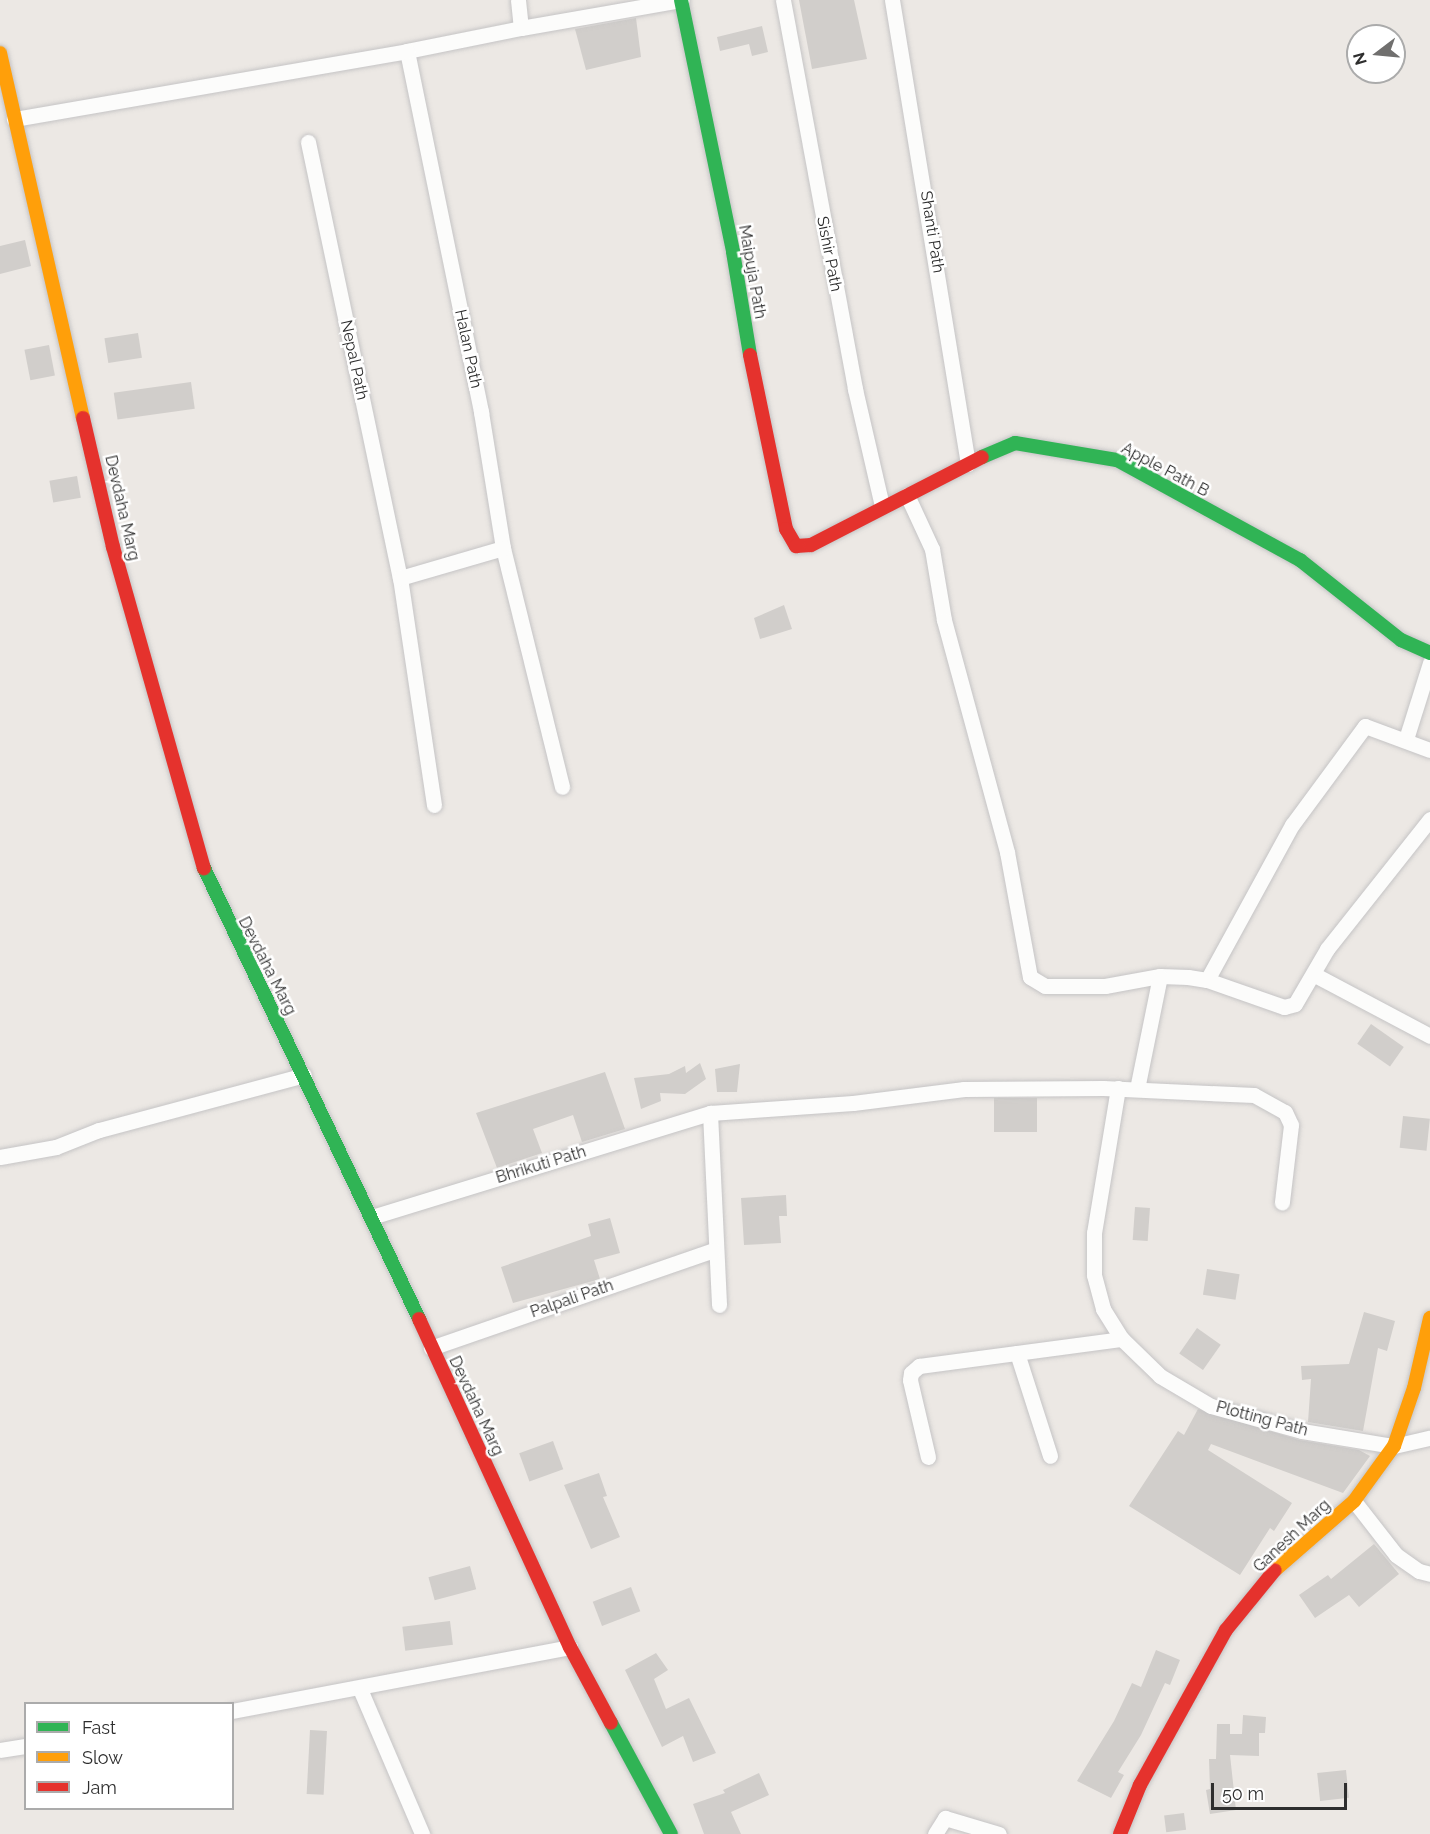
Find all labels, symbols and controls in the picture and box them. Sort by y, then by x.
north arrow [1346,24,1406,84]
text: N [1349,50,1371,67]
street label: Shanti Path [916,189,948,275]
street label: Sishir Path [812,215,846,293]
street label: Maipuja Path [734,223,770,321]
street label: Halan Path [450,308,486,390]
street label: Nepal Path [336,318,372,402]
street label: Apple Path B [1118,439,1212,501]
street label: Devdaha Marg [101,453,143,563]
street label: Devdaha Marg [234,914,300,1018]
street label: Bhrikuti Path [494,1142,588,1188]
street label: Palpali Path [528,1276,616,1322]
street label: Devdaha Marg [445,1353,507,1459]
street label: Plotting Path [1214,1398,1310,1440]
street label: Ganesh Marg [1250,1496,1334,1576]
legend [24,1702,234,1810]
text: Fast [82,1717,116,1738]
text: Slow [82,1747,123,1768]
scale bar [1214,1771,1350,1809]
text: Jam [82,1777,117,1798]
text: 50 m [1222,1783,1264,1804]

